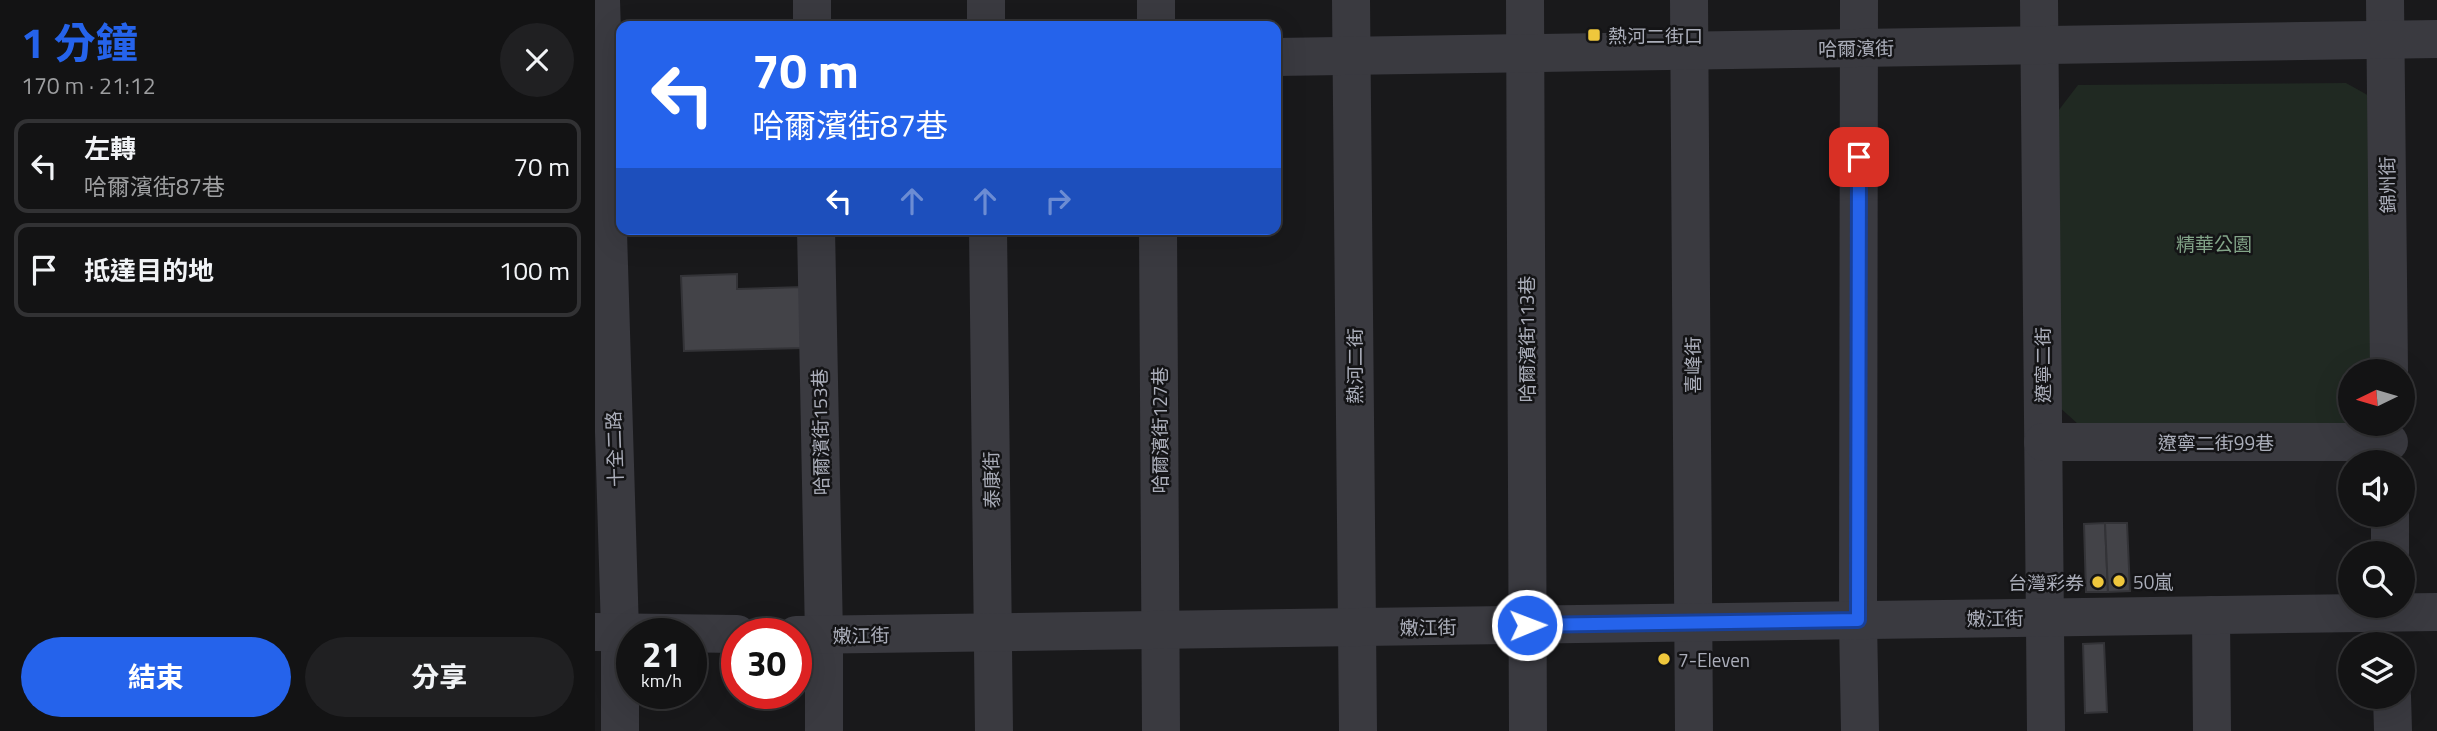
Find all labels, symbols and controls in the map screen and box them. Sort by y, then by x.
text: 1 分鐘 [21,10,138,74]
place label: 熱河二街口 [1608,21,1703,50]
button: close [500,23,574,97]
marker: 熱河二街口 [1586,27,1602,43]
text: 70 m [752,32,859,107]
street label: 哈爾濱街 [1818,33,1894,63]
icon: left [637,49,728,140]
text: 170 m · 21:12 [21,68,156,103]
text: 哈爾濱街87巷 [752,101,948,149]
pin [1829,127,1889,187]
text: 左轉 [84,129,136,168]
icon: arrive [1840,138,1878,176]
icon: left [25,147,63,185]
text: 70 m [513,147,570,186]
street label: 錦州街 [2372,156,2402,214]
text: 哈爾濱街87巷 [84,169,225,204]
icon: left [820,182,858,220]
icon: ahead [893,182,931,220]
icon: ahead [966,182,1004,220]
icon: right [1039,182,1077,220]
park label: 精華公園 [2176,229,2252,258]
icon: arrive [25,251,63,289]
text: 抵達目的地 [84,251,214,290]
text: 100 m [499,251,570,290]
street label: 哈爾濱街113巷 [1512,276,1541,402]
street label: 遼寧二街 [2028,327,2057,403]
street label: 熱河二街 [1340,328,1369,404]
street label: 喜峰街 [1678,336,1707,394]
north arrow [2338,359,2415,436]
map controls [2338,359,2415,709]
street label: 哈爾濱街127巷 [1145,367,1174,493]
street label: 哈爾濱街153巷 [804,368,836,496]
street label: 十全二路 [598,411,630,487]
street label: 遼寧二街99巷 [2158,428,2274,457]
button: sound [2338,450,2415,527]
street label: 泰康街 [976,451,1006,509]
button: search [2338,541,2415,618]
place label: 50嵐 [2133,567,2173,596]
place label: 台灣彩券 [2008,568,2084,597]
marker: 50嵐 [2111,573,2127,589]
marker: 台灣彩券 [2090,574,2106,590]
position arrow [1490,588,1564,662]
street label: 嫩江街 [1966,603,2024,633]
street label: 嫩江街 [1399,612,1457,642]
speed limit sign: 30 [721,618,812,709]
street label: 嫩江街 [832,620,890,650]
text: 21 [642,627,681,681]
button: layers [2338,632,2415,709]
button: 結束 [21,637,291,717]
button: 分享 [305,637,574,717]
place label: 7-Eleven [1678,645,1750,674]
marker: 7-Eleven [1656,651,1672,667]
text: km/h [641,667,682,694]

